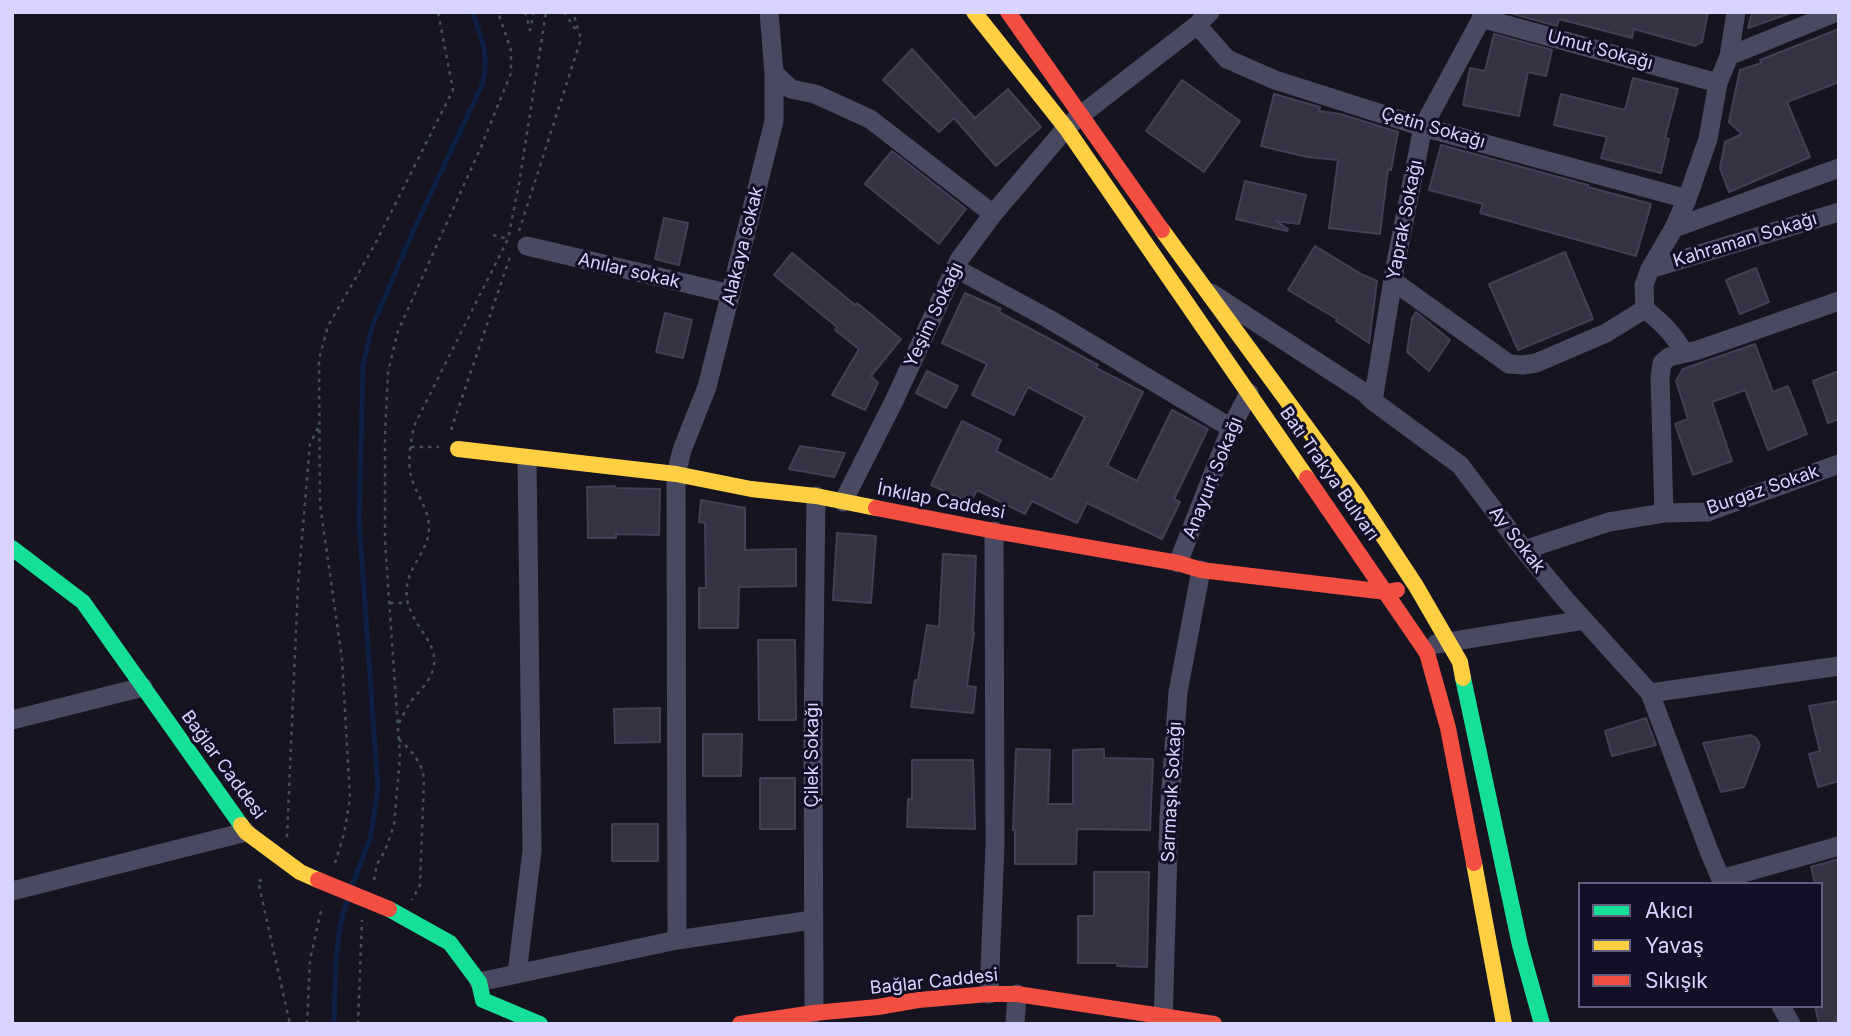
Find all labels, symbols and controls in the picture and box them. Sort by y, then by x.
street label: Umut Sokağı [1545,26,1655,74]
street label: Çetin Sokağı [1378,103,1488,153]
street label: Yaprak Sokağı [1383,158,1427,282]
street label: Alakaya sokak [718,184,768,308]
street label: Kahraman Sokağı [1671,208,1819,272]
street label: Anılar sokak [576,249,682,293]
street label: Yeşim Sokağı [900,259,968,371]
street label: Batı Trakya Bulvarı [1275,403,1383,545]
street label: Anayurt Sokağı [1179,414,1247,542]
street label: Burgaz Sokak [1704,461,1822,519]
street label: İnkılap Caddesi [875,478,1007,524]
street label: Ay Sokak [1484,502,1550,578]
street label: Çilek Sokağı [802,702,824,808]
street label: Bağlar Caddesi [176,707,270,823]
street label: Sarmaşık Sokağı [1158,721,1186,863]
legend [1578,882,1823,1008]
text: Akıcı [1645,898,1693,923]
text: Yavaş [1645,933,1704,958]
street label: Bağlar Caddesi [869,965,999,999]
text: Sıkışık [1645,968,1708,993]

